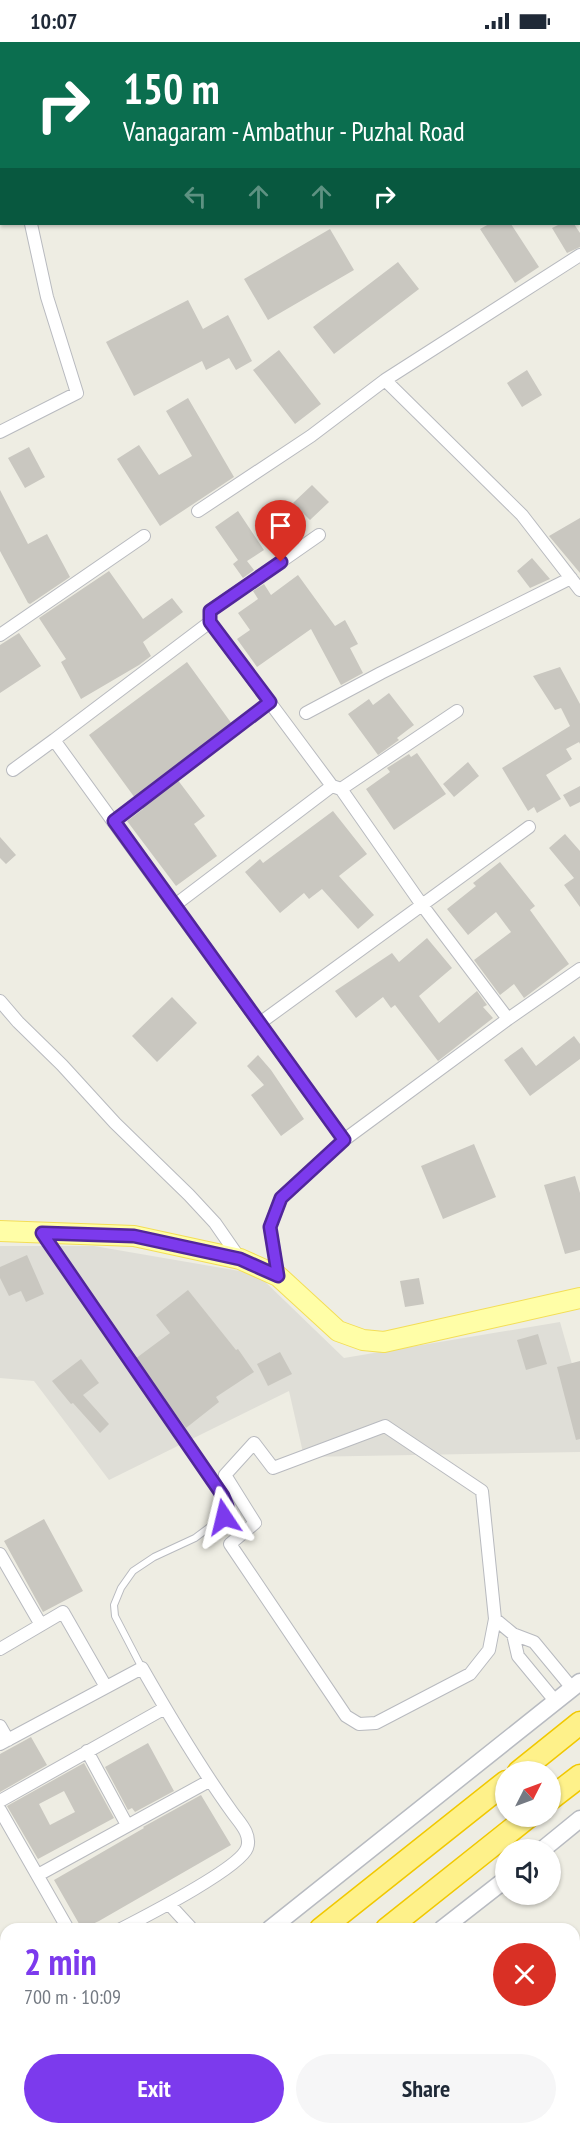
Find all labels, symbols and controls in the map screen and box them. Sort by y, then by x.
text: 10:07 [30,7,78,35]
text: 150 m [123,61,220,116]
icon: right [24,66,102,144]
text: Vanagaram - Ambathur - Puzhal Road [123,114,465,148]
icon: left [179,180,212,213]
icon: ahead [242,180,275,213]
icon: ahead [305,180,338,213]
icon: right [368,180,401,213]
pin [255,500,306,562]
icon: arrive [264,509,297,542]
position arrow [192,1485,256,1549]
north arrow [495,1761,561,1827]
map controls [495,1761,561,1905]
button: sound [495,1839,561,1905]
text: 2 min [24,1938,97,1985]
button: close [493,1943,556,2006]
text: 700 m · 10:09 [24,1984,121,2010]
button: Exit [24,2054,284,2123]
button: Share [296,2054,556,2123]

